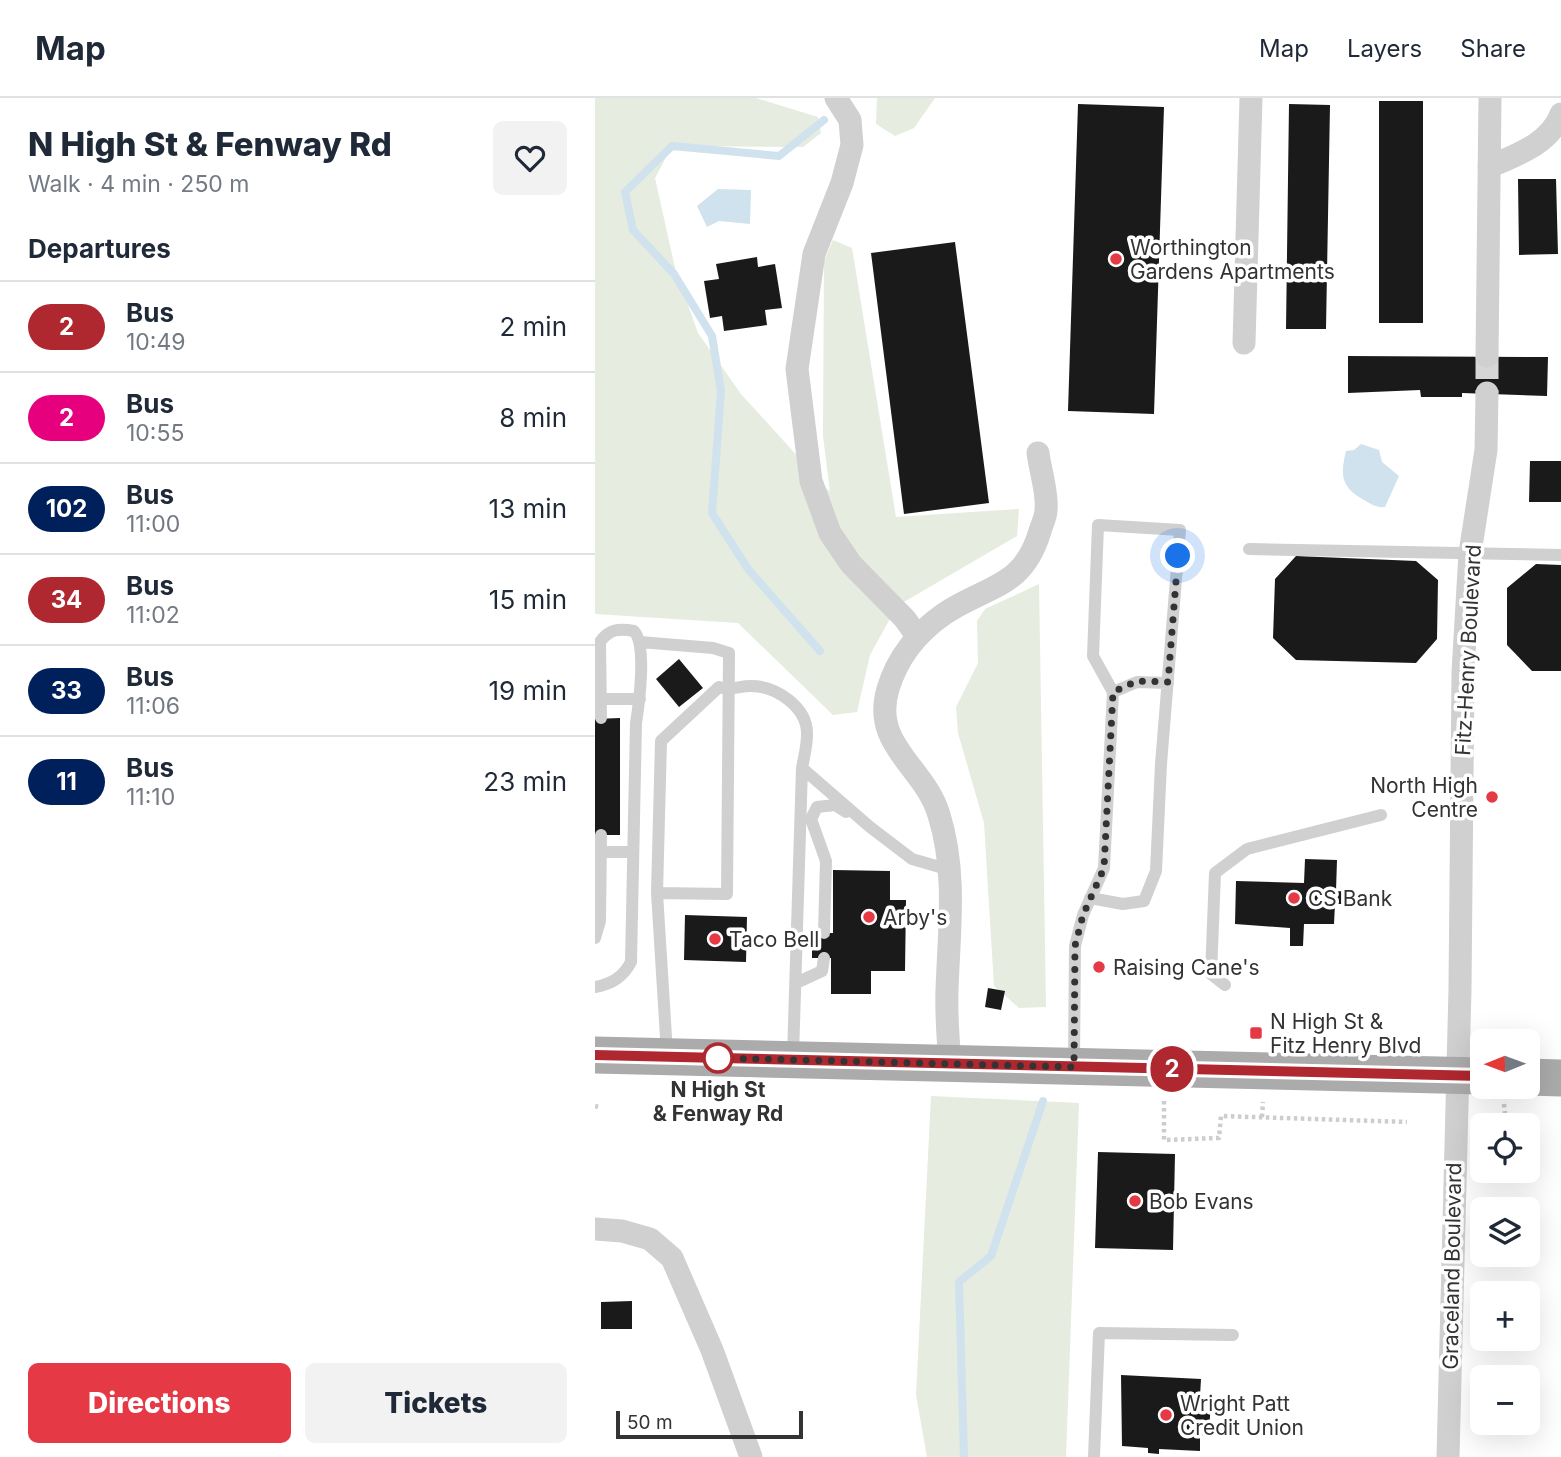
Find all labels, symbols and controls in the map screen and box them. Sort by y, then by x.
text: Map [35,28,106,68]
text: Map [1259,34,1309,63]
text: Layers [1347,34,1422,63]
text: Share [1460,34,1526,63]
button: heart [493,121,567,195]
text: N High St & Fenway Rd [28,124,392,164]
text: Walk · 4 min · 250 m [28,170,250,198]
text: Departures [28,233,171,264]
place label: Worthington Gardens Apartments [1130,235,1335,284]
marker: Worthington Gardens Apartments [1108,251,1124,267]
text: Bus [126,297,174,328]
text: 2 min [499,311,567,342]
text: 2 [59,312,74,341]
text: 10:49 [126,328,186,356]
text: Bus [126,388,174,419]
text: 8 min [499,402,567,433]
text: 2 [59,403,74,432]
text: 10:55 [126,419,184,447]
text: Bus [126,479,174,510]
text: 13 min [489,493,567,524]
text: 102 [46,494,87,523]
text: 11:00 [126,510,180,538]
your location [1160,538,1195,573]
street label: Fitz-Henry Boulevard [1450,544,1486,756]
text: Bus [126,570,174,601]
text: 15 min [489,584,567,615]
text: 34 [51,585,82,614]
text: 11:02 [126,601,180,629]
text: Bus [126,661,174,692]
text: 19 min [489,675,567,706]
text: 33 [51,676,82,705]
text: 11:06 [126,692,180,720]
text: Bus [126,752,174,783]
text: 23 min [483,766,567,797]
text: 11 [56,767,77,796]
place label: North High Centre [1370,773,1478,822]
text: 11:10 [126,783,175,811]
marker: North High Centre [1484,789,1500,805]
place label: CS Bank [1308,886,1393,911]
marker: CS Bank [1286,890,1302,906]
place label: Arby's [883,905,947,930]
marker: Arby's [861,909,877,925]
place label: Taco Bell [729,927,819,952]
marker: Taco Bell [707,931,723,947]
place label: Raising Cane's [1113,955,1260,980]
marker: Raising Cane's [1091,959,1107,975]
place label: N High St & Fitz Henry Blvd [1270,1009,1421,1058]
marker: N High St & Fitz Henry Blvd [1248,1025,1264,1041]
north arrow [1470,1029,1540,1099]
map controls [1470,1029,1540,1435]
marker: N High St & Fenway Rd [703,1043,733,1073]
line badge: 2 [1149,1046,1195,1092]
text: 2 [1164,1054,1180,1083]
place label: N High St & Fenway Rd [653,1077,783,1126]
button: locate [1470,1113,1540,1183]
street label: Graceland Boulevard [1438,1162,1466,1370]
place label: Bob Evans [1149,1189,1254,1214]
marker: Bob Evans [1127,1193,1143,1209]
button: layers [1470,1197,1540,1267]
button: + [1470,1281,1540,1351]
button: Directions [28,1363,291,1443]
button: Tickets [305,1363,567,1443]
button: − [1470,1365,1540,1435]
place label: Wright Patt Credit Union [1180,1391,1304,1440]
marker: Wright Patt Credit Union [1158,1407,1174,1423]
scale bar [616,1408,803,1440]
text: 50 m [627,1411,673,1434]

